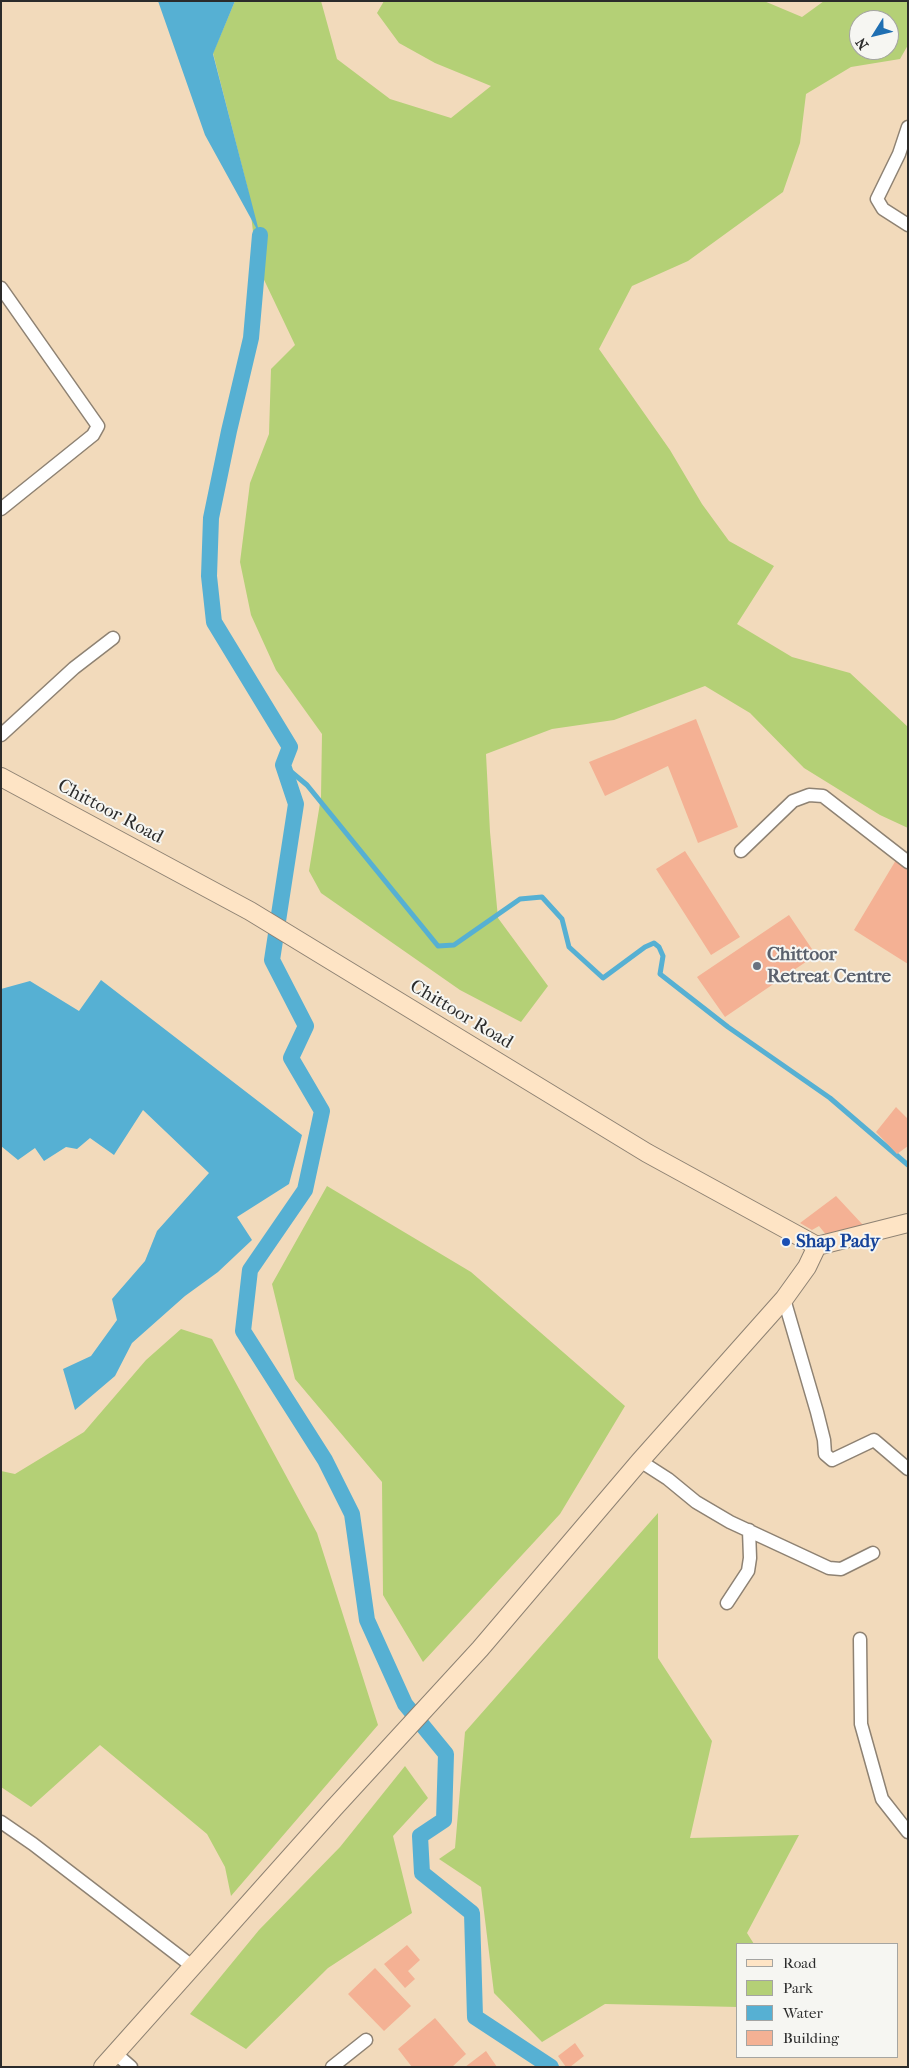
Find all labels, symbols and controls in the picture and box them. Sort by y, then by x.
north arrow [849,10,899,60]
text: N [852,34,872,53]
street label: Chittoor Road [53,775,167,849]
place label: Chittoor Retreat Centre [767,944,891,988]
marker: Chittoor Retreat Centre [751,960,763,972]
street label: Chittoor Road [405,975,517,1055]
place label: Shap Pady [796,1231,880,1253]
marker: Shap Pady [780,1236,792,1248]
legend [736,1943,899,2058]
text: Road [783,1954,816,1972]
text: Park [783,1979,813,1997]
text: Water [783,2004,823,2022]
text: Building [783,2029,839,2047]

